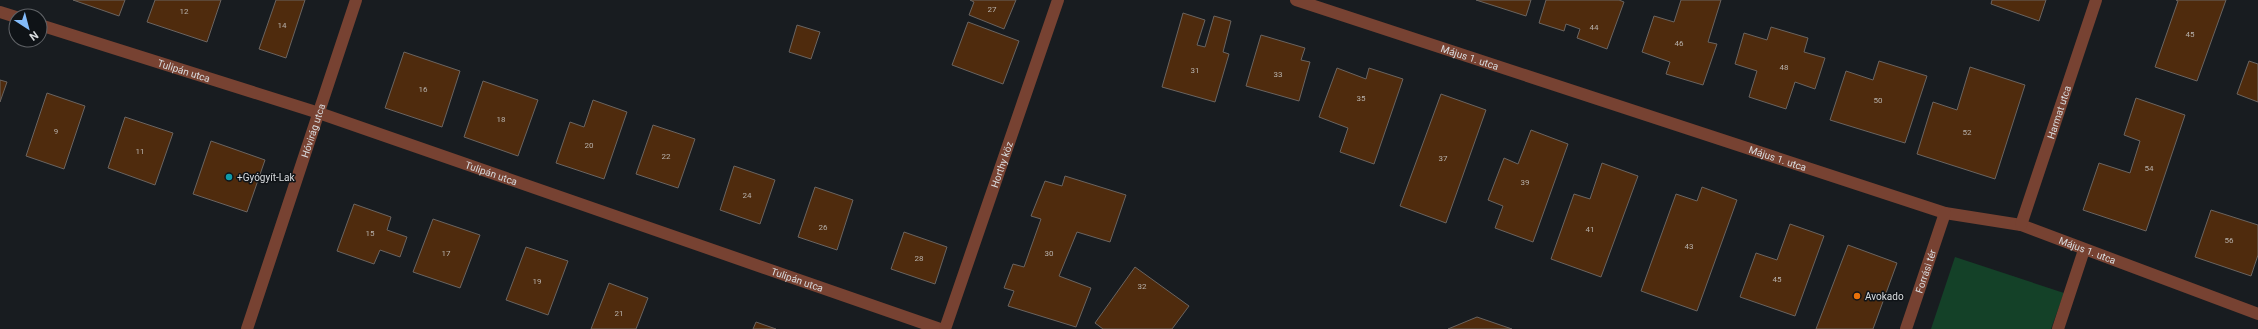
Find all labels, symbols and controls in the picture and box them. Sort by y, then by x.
house number: 27 [988,5,997,14]
house number: 12 [180,7,189,16]
north arrow [8,8,48,48]
house number: 14 [278,21,287,30]
house number: 44 [1590,23,1599,32]
text: N [26,28,41,43]
house number: 45 [2186,30,2195,39]
house number: 46 [1675,39,1684,48]
street label: Május 1. utca [1440,43,1500,72]
street label: Tulipán utca [156,57,211,84]
house number: 48 [1780,63,1789,72]
house number: 31 [1191,66,1200,75]
house number: 33 [1274,70,1283,79]
street label: Harmat utca [2045,84,2073,140]
house number: 16 [419,85,428,94]
house number: 35 [1357,94,1366,103]
house number: 50 [1874,96,1883,105]
street label: Hóvirág utca [299,102,327,159]
house number: 18 [497,115,506,124]
house number: 9 [54,127,58,136]
house number: 52 [1963,128,1972,137]
street label: Horthy köz [989,140,1015,189]
house number: 20 [585,141,594,150]
street label: Május 1. utca [1747,144,1808,173]
house number: 11 [136,147,145,156]
house number: 22 [662,152,671,161]
house number: 37 [1439,154,1448,163]
street label: Tulipán utca [464,159,519,188]
house number: 54 [2145,164,2154,173]
marker: +Gyógyít-Lak [224,172,234,182]
place label: +Gyógyít-Lak [237,172,296,183]
house number: 39 [1521,178,1530,187]
house number: 24 [743,191,752,200]
house number: 26 [819,223,828,232]
house number: 41 [1586,225,1595,234]
house number: 15 [366,229,375,238]
street label: Május 1. utca [2057,235,2117,266]
house number: 56 [2225,236,2234,245]
house number: 43 [1685,242,1694,251]
street label: Forrási tér [1913,248,1939,295]
house number: 17 [442,249,451,258]
house number: 30 [1045,249,1054,258]
house number: 28 [915,254,924,263]
street label: Tulipán utca [770,266,825,294]
house number: 45 [1773,275,1782,284]
house number: 19 [533,277,542,286]
house number: 32 [1138,282,1147,291]
marker: Avokado [1852,291,1862,301]
place label: Avokado [1865,291,1904,302]
house number: 21 [615,309,624,318]

